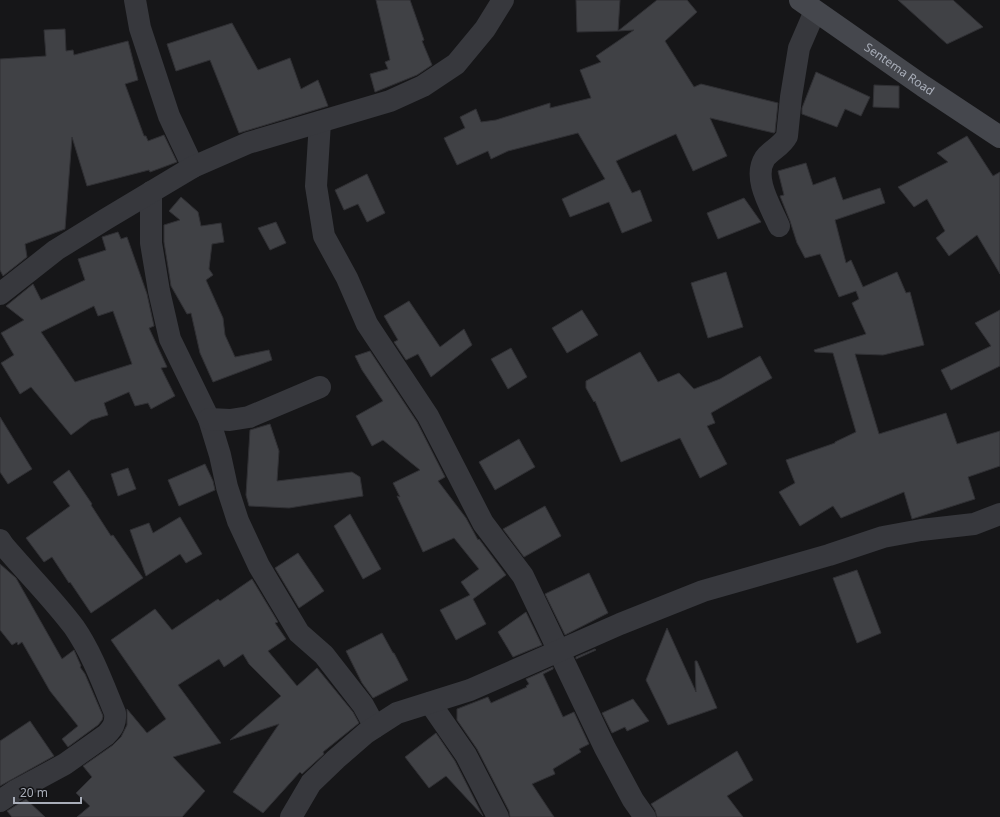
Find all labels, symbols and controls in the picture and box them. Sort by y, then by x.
street label: Sentema Road [861,39,938,99]
scale bar [14,779,81,805]
text: 20 m [20,784,48,801]

